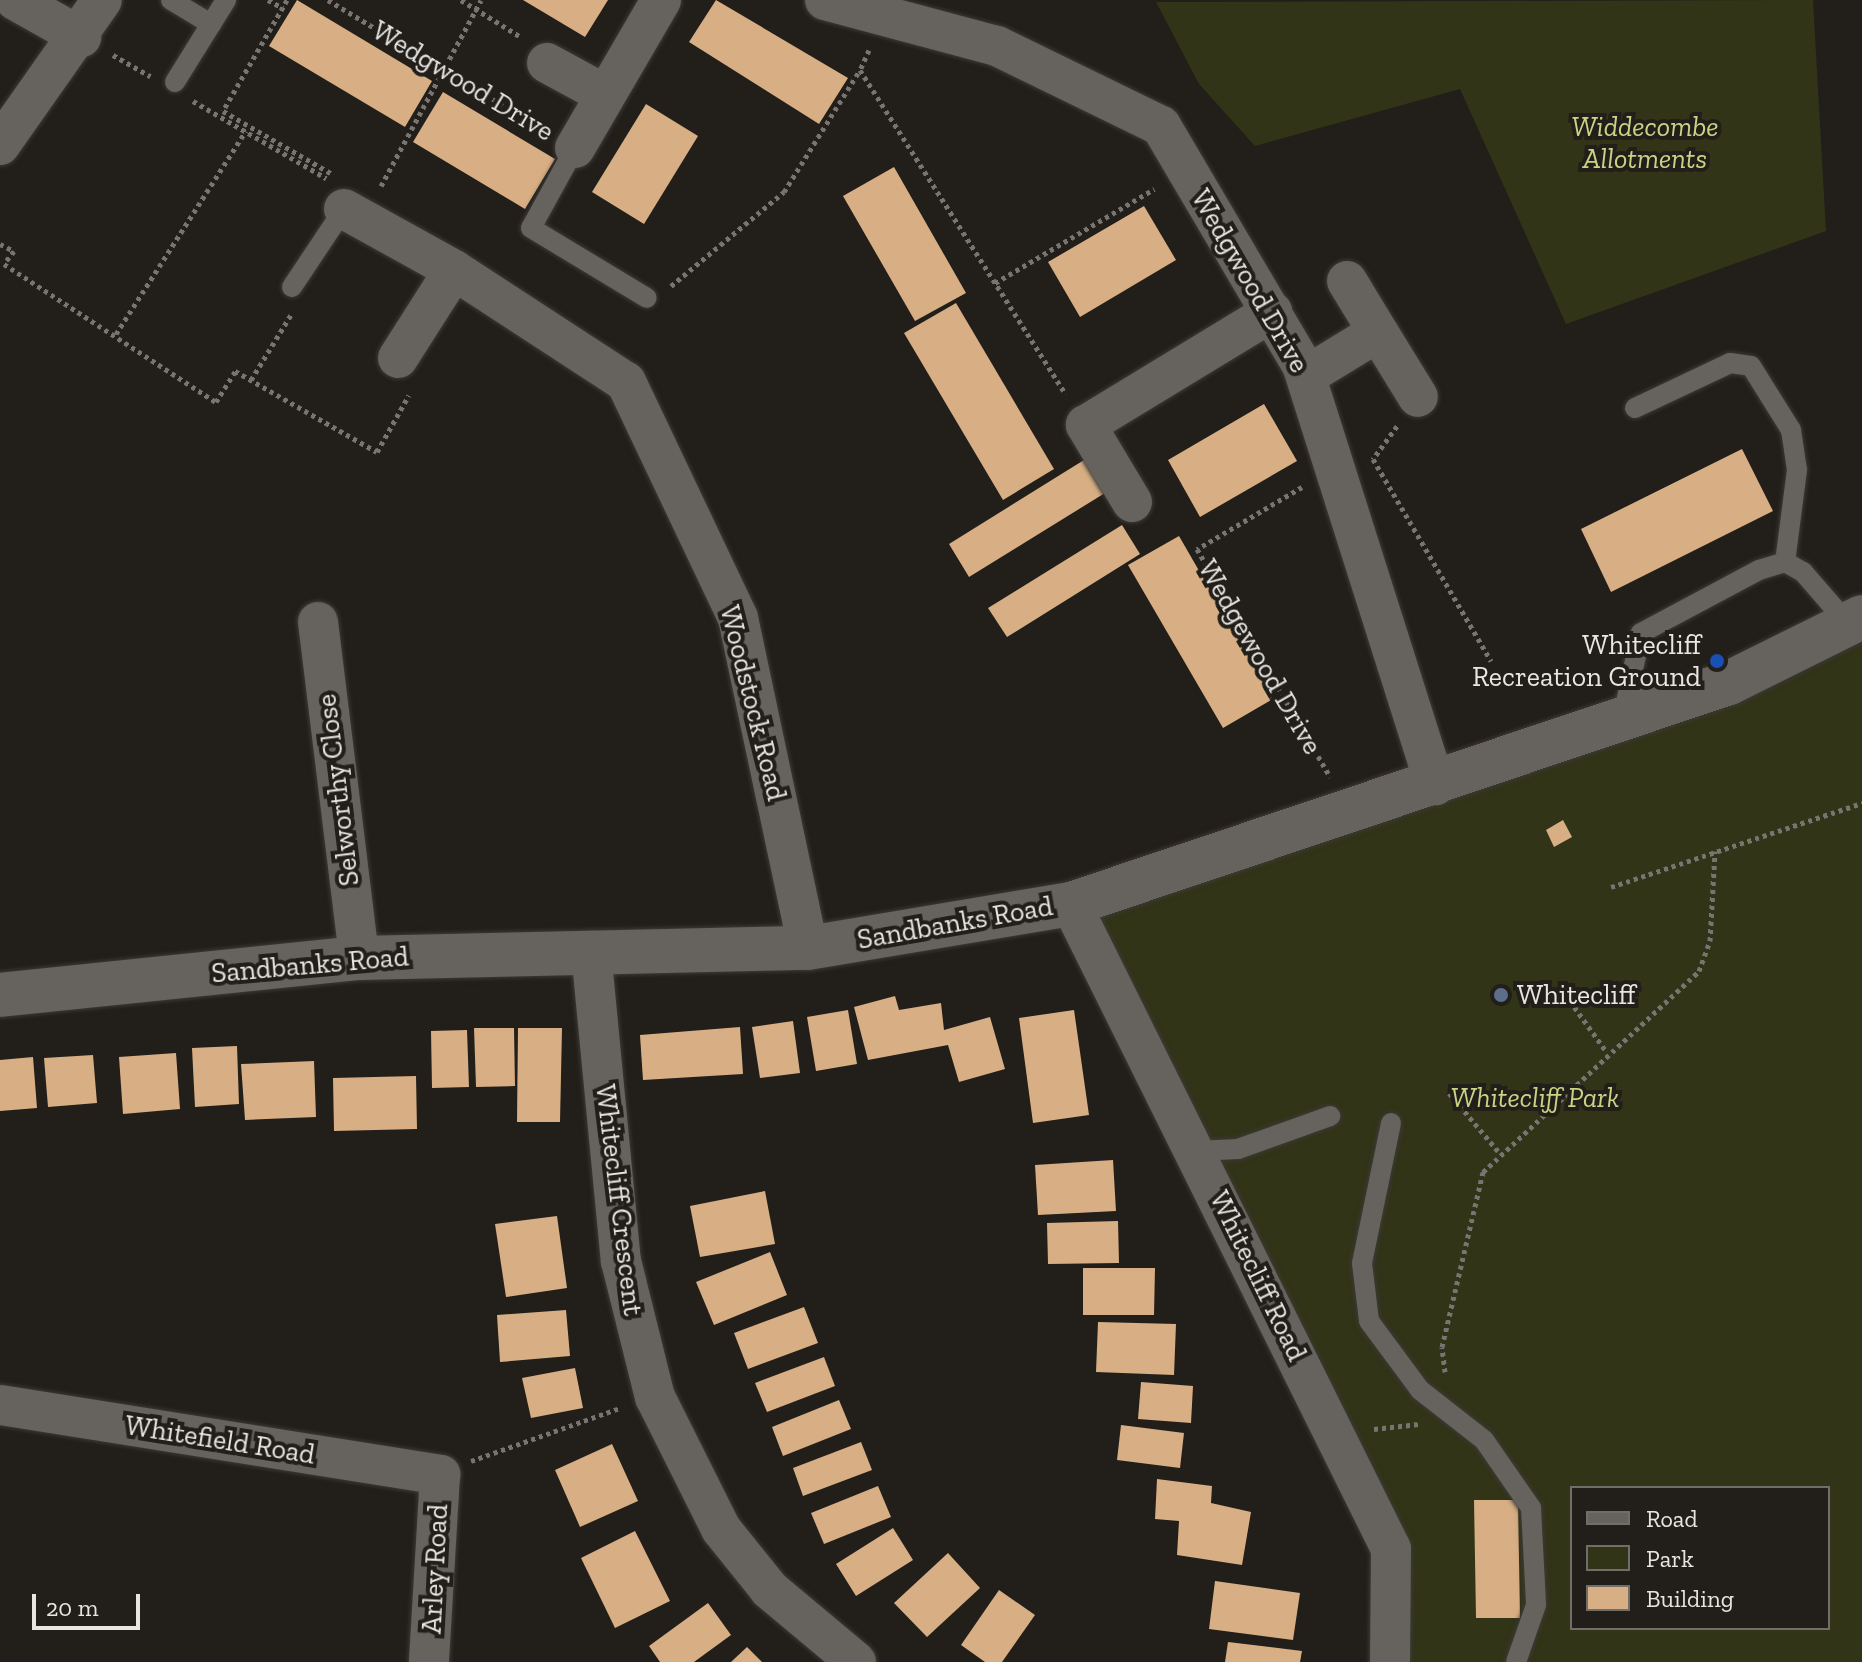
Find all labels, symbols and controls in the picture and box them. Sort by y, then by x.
street label: Wedgwood Drive [366,13,560,149]
park label: Widdecombe Allotments [1571,110,1719,176]
street label: Wedgwood Drive [1184,183,1316,379]
street label: Wedgewood Drive [1191,554,1329,760]
street label: Woodstock Road [713,602,793,804]
place label: Whitecliff Recreation Ground [1472,628,1701,694]
marker: Whitecliff Recreation Ground [1708,652,1726,670]
street label: Selworthy Close [310,692,366,888]
street label: Sandbanks Road [855,889,1055,957]
street label: Sandbanks Road [210,940,410,990]
place label: Whitecliff [1517,978,1636,1012]
marker: Whitecliff [1492,986,1510,1004]
park label: Whitecliff Park [1451,1081,1619,1115]
street label: Whitecliff Crescent [588,1082,650,1318]
street label: Whitecliff Road [1202,1185,1314,1367]
street label: Whitefield Road [123,1408,317,1472]
legend [1570,1486,1830,1630]
street label: Arley Road [415,1503,455,1635]
text: Road [1646,1504,1698,1533]
text: Park [1646,1544,1694,1573]
scale bar [36,1578,144,1628]
text: Building [1646,1584,1734,1613]
text: 20 m [46,1593,98,1622]

